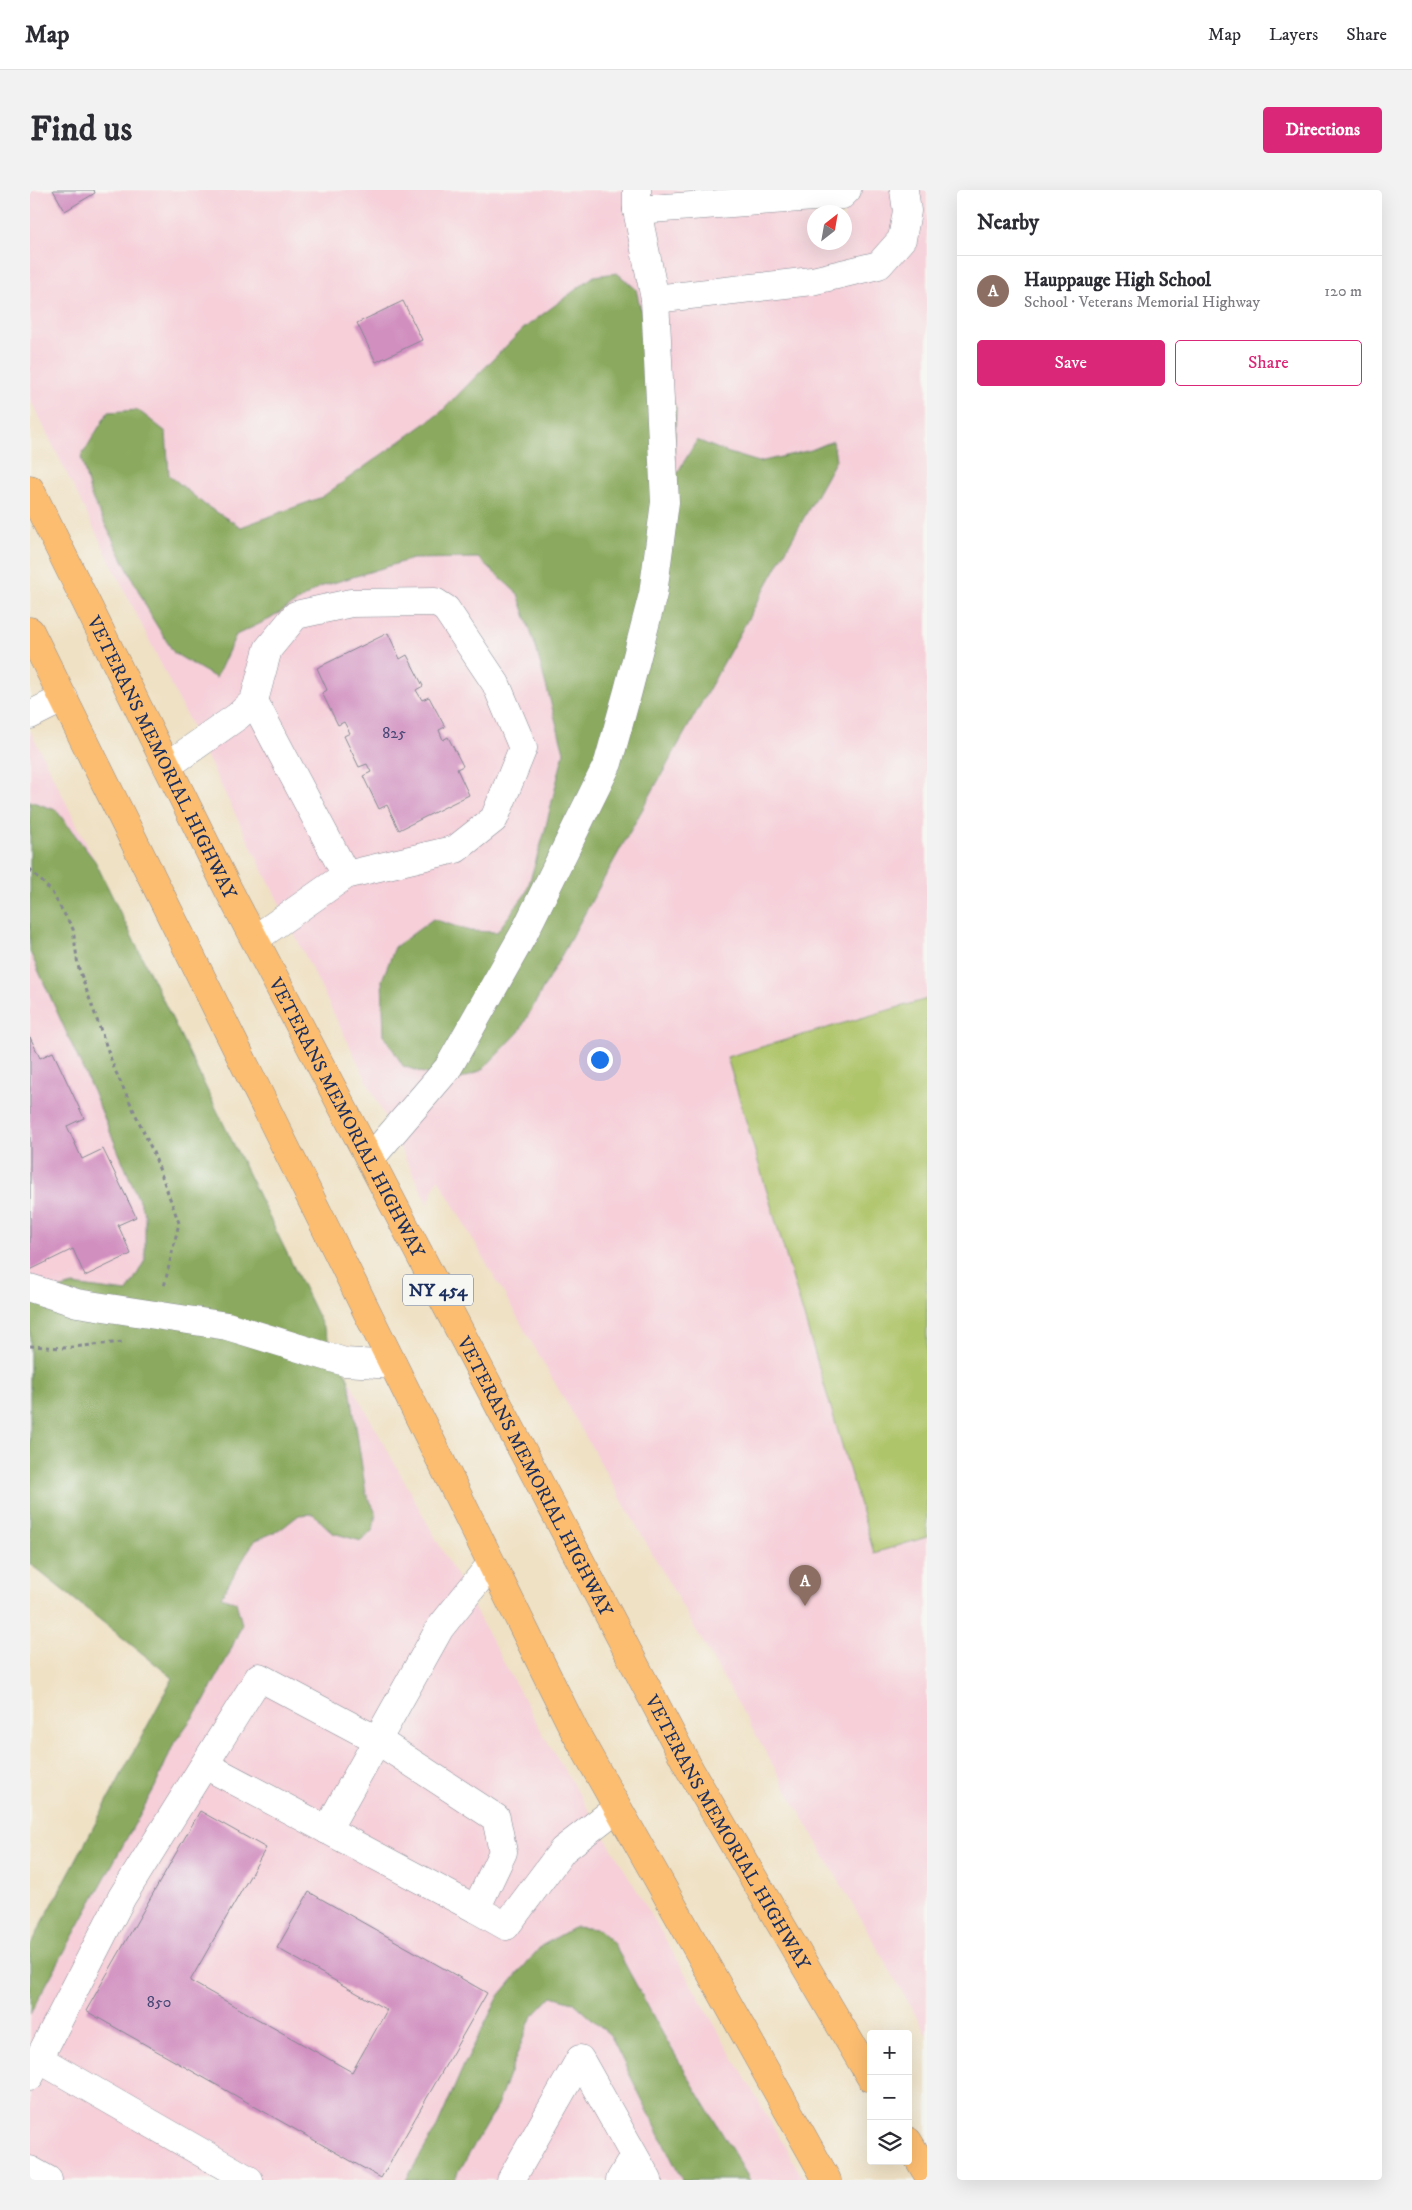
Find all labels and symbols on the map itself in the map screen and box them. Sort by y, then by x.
north arrow [807,205,852,250]
street label: VETERANS MEMORIAL HIGHWAY [81,612,242,904]
house number: 825 [382,723,406,743]
street label: VETERANS MEMORIAL HIGHWAY [263,973,430,1263]
your location [587,1047,613,1073]
road number: NY 454 [403,1274,473,1306]
street label: VETERANS MEMORIAL HIGHWAY [451,1332,618,1621]
pin: A [789,1565,821,1606]
street label: VETERANS MEMORIAL HIGHWAY [639,1691,815,1975]
house number: 850 [147,1992,171,2012]

